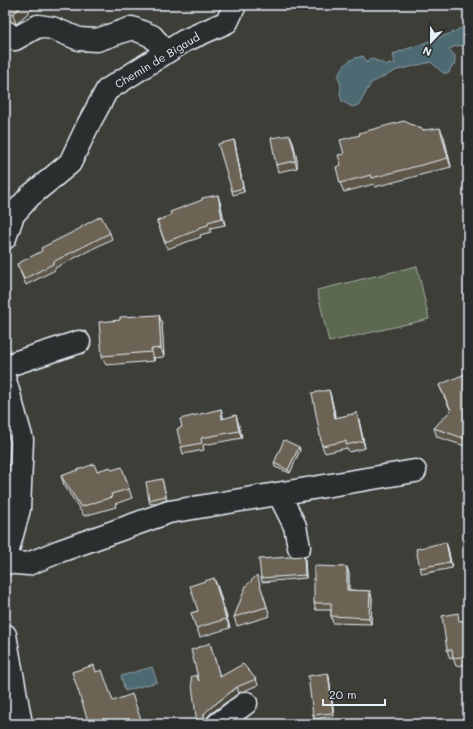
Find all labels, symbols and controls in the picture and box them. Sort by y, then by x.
north arrow [411,22,451,62]
street label: Chemin de Bigaud [112,29,202,91]
text: N [420,43,434,60]
scale bar [323,681,385,707]
text: 20 m [329,686,357,702]

